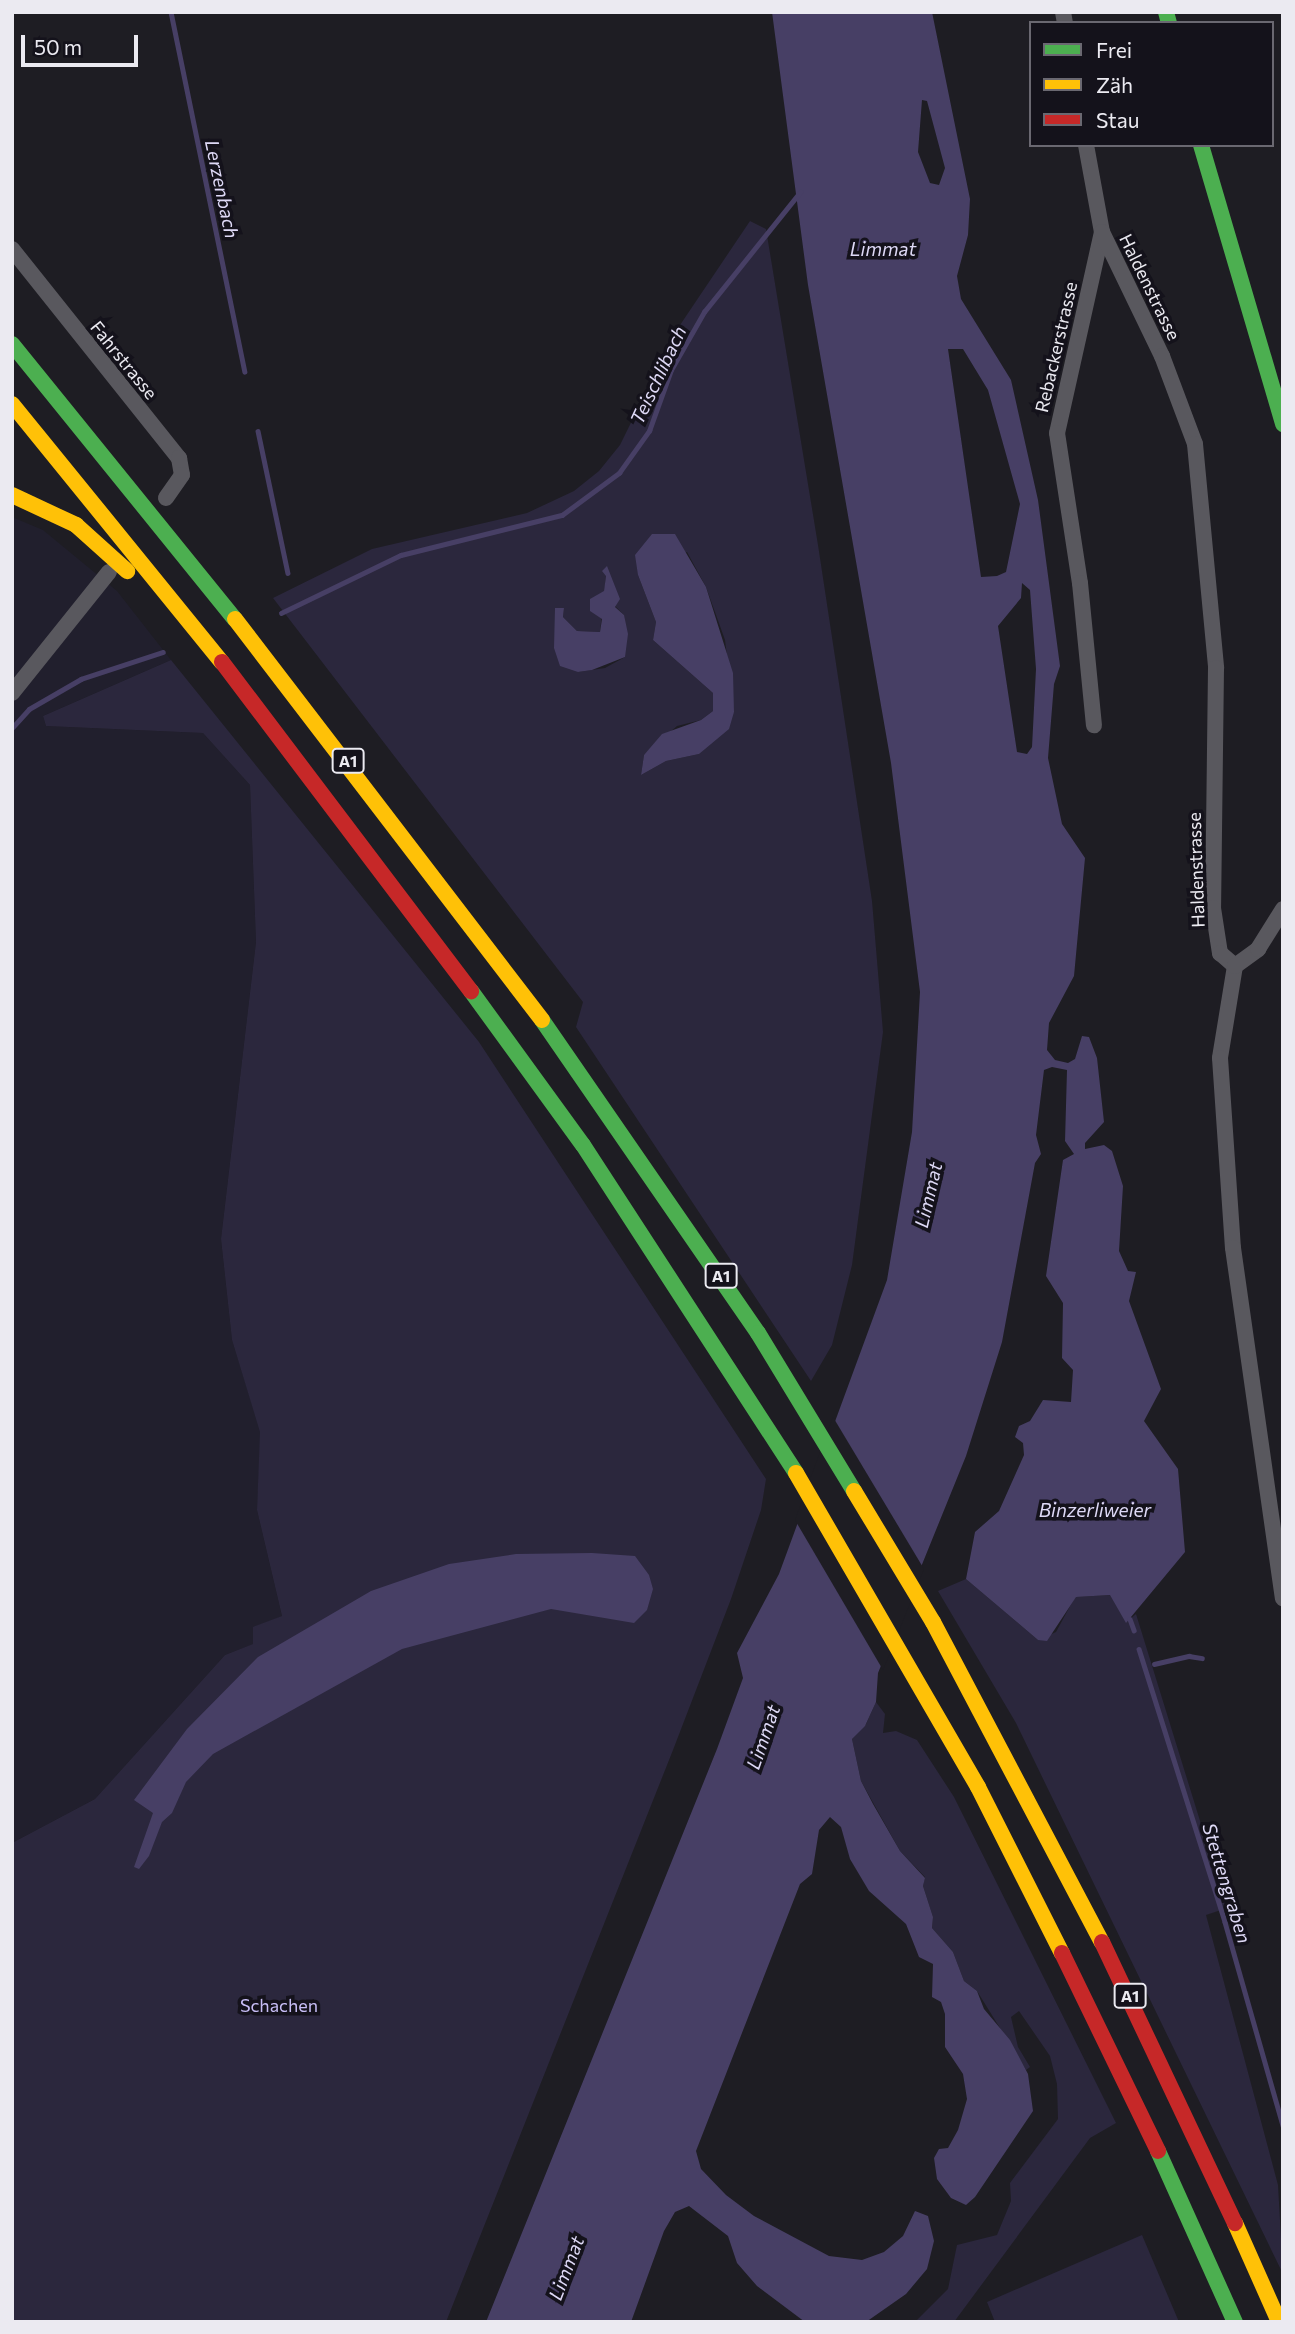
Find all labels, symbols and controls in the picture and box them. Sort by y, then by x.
scale bar [24,21,142,65]
legend [1029,21,1274,147]
text: 50 m [34,34,82,59]
text: Frei [1096,37,1132,62]
text: Zäh [1096,72,1133,97]
text: Stau [1096,107,1139,132]
water label: Lerzenbach [200,138,244,240]
street label: Haldenstrasse [1115,230,1185,344]
water label: Limmat [850,238,916,260]
street label: Rebackerstrasse [1030,280,1082,414]
street label: Fahrstrasse [86,317,162,403]
water label: Teischlibach [625,322,691,428]
road number: A1 [330,748,366,774]
street label: Haldenstrasse [1183,812,1209,928]
water label: Limmat [909,1160,947,1230]
road number: A1 [704,1264,738,1288]
water label: Binzerliweier [1039,1499,1151,1521]
water label: Limmat [741,1702,785,1772]
water label: Stettengraben [1198,1820,1256,1946]
road number: A1 [1112,1984,1148,2008]
park label: Schachen [240,1994,318,2016]
water label: Limmat [543,2233,589,2303]

